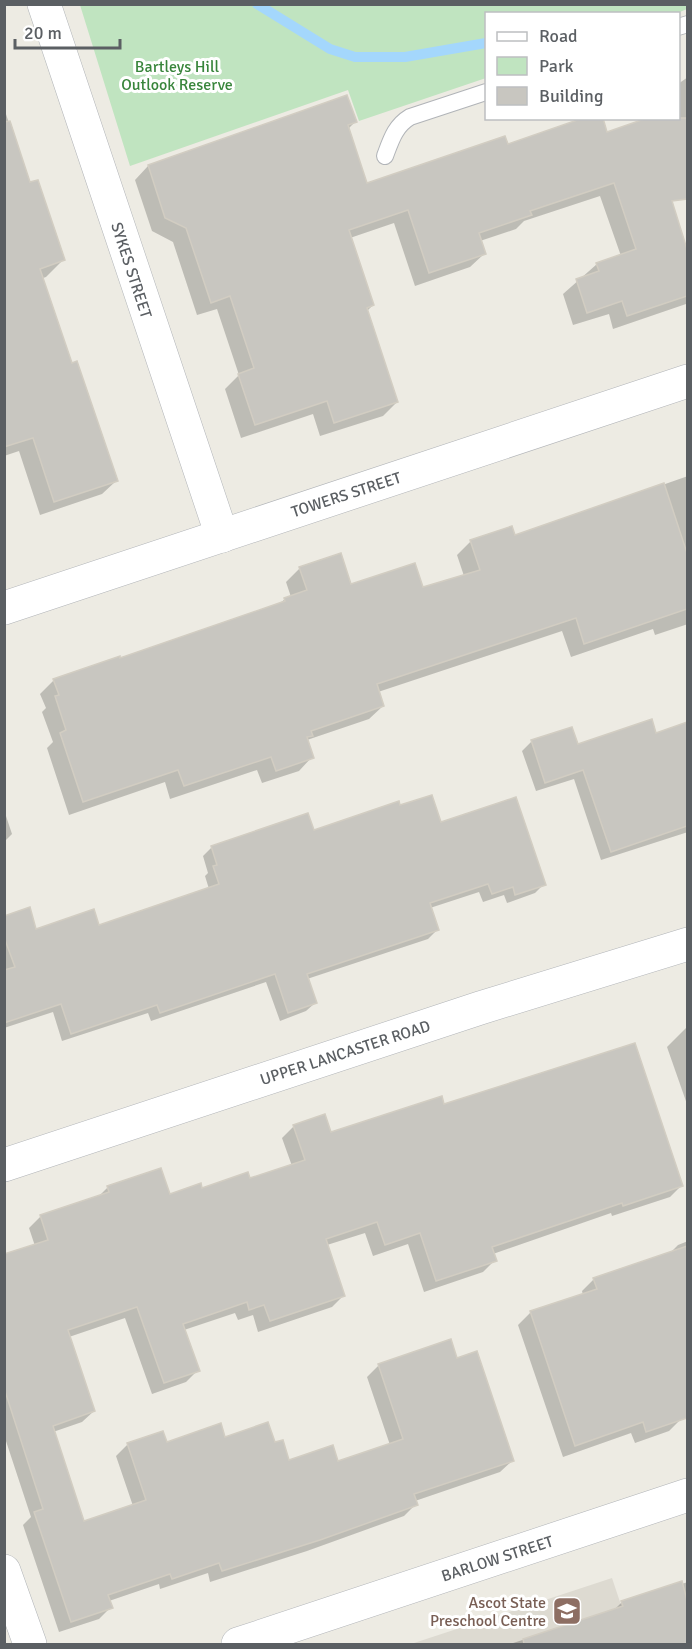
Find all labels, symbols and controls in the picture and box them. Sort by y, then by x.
scale bar [15,12,120,50]
legend [485,12,680,120]
text: 20 m [24,22,62,44]
text: Road [539,25,578,47]
text: Park [539,55,574,77]
park label: Bartleys Hill Outlook Reserve [121,57,233,95]
text: Building [539,85,603,107]
street label: SYKES STREET [106,220,156,321]
street label: TOWERS STREET [289,468,404,522]
street label: UPPER LANCASTER ROAD [258,1016,433,1090]
street label: BARLOW STREET [439,1531,556,1586]
place label: Ascot State Preschool Centre [430,1593,546,1631]
school or university icon: Ascot State Preschool Centre [551,1595,583,1627]

